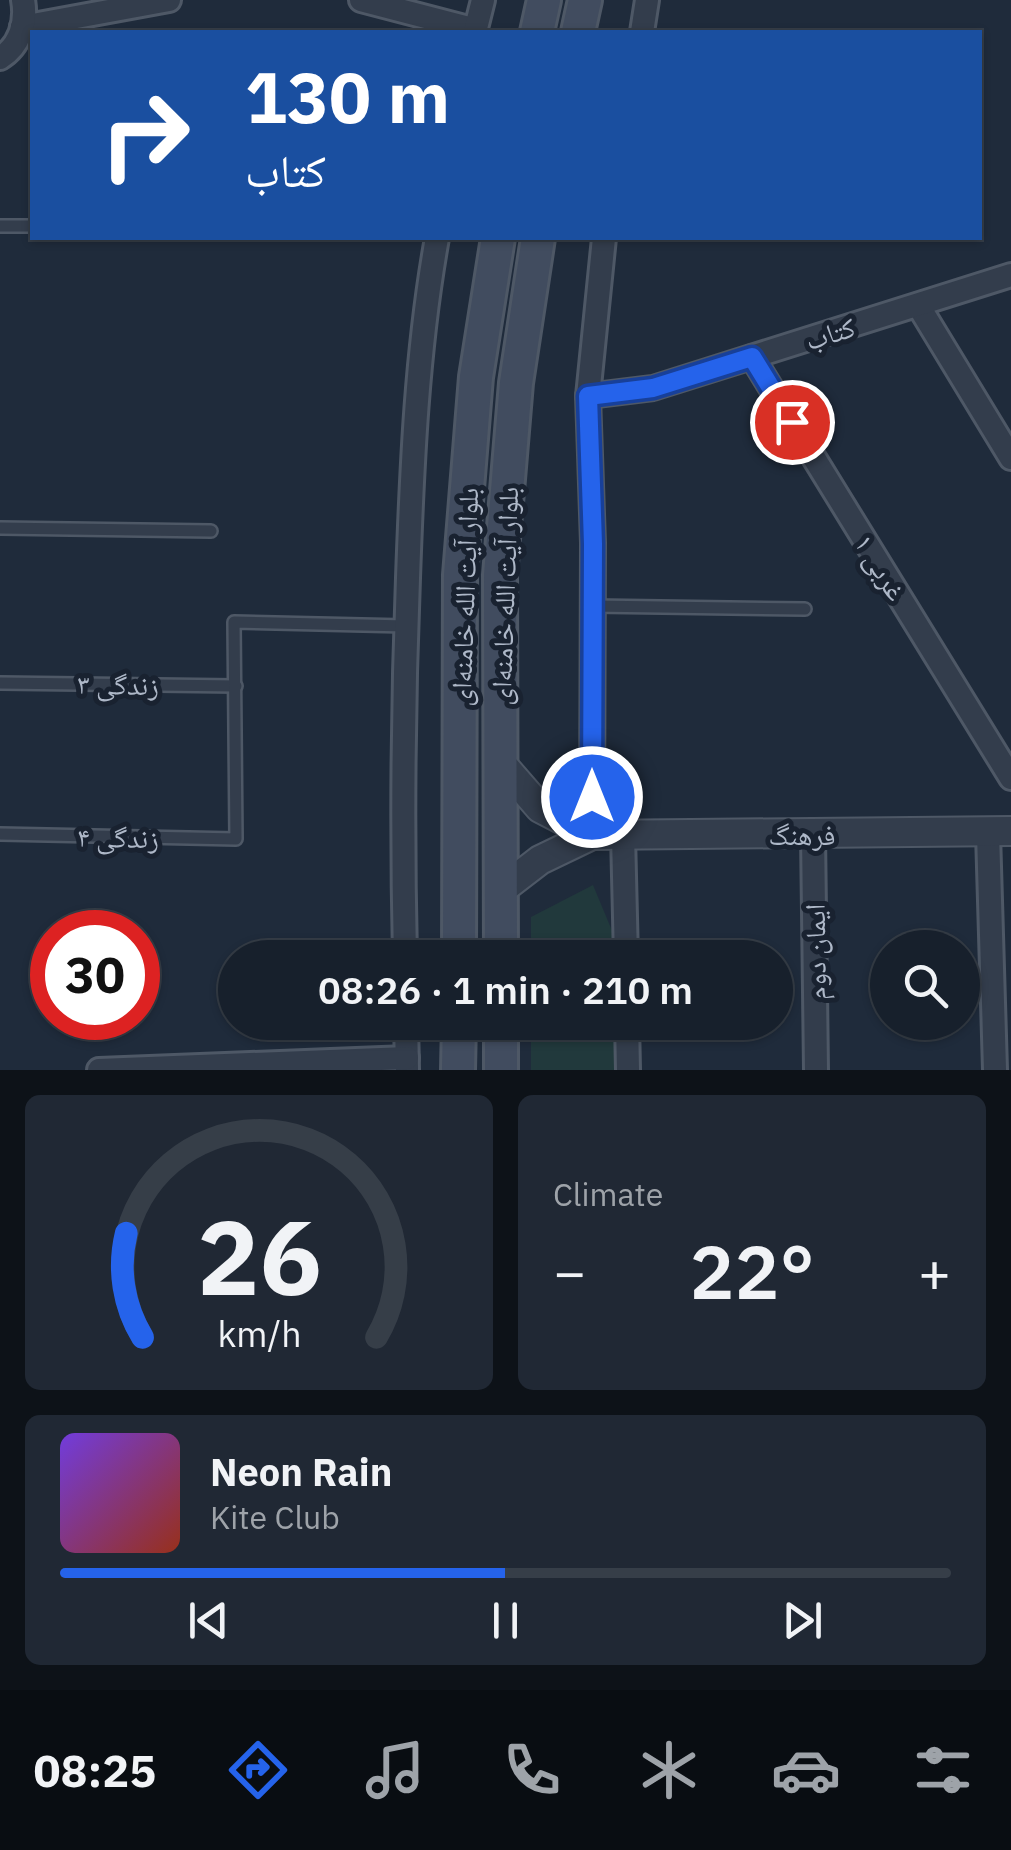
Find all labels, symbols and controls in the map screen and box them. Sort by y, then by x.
text: 130 m [245,51,450,142]
icon: right [80,70,210,200]
text: کتاب [245,141,326,199]
street label: کتاب [800,308,860,358]
pin [750,380,835,465]
icon: arrive [765,395,820,450]
street label: بلوار آیت‌ الله خامنه‌ای [482,486,526,706]
street label: بلوار آیت الله خامنه‌ای [442,487,486,707]
street label: غربی ۱ [846,527,916,607]
street label: زندگی ۳ [77,665,159,703]
position arrow [540,745,644,849]
street label: فرهنگ [768,816,836,853]
street label: زندگی ۴ [77,818,159,856]
street label: ایمان دوم [796,904,835,1000]
speed limit sign: 30 [30,910,160,1040]
map controls [870,930,980,1040]
button: search [870,930,980,1040]
text: 08:26 · 1 min · 210 m [318,965,693,1014]
text: Climate [553,1173,663,1215]
text: 26 [197,1188,321,1324]
text: 22° [689,1222,815,1320]
text: − [553,1236,586,1307]
text: + [918,1236,951,1307]
text: km/h [217,1310,301,1357]
text: Neon Rain [210,1447,392,1496]
text: Kite Club [210,1496,340,1538]
icon: previous [181,1593,236,1648]
icon: pause [478,1593,533,1648]
icon: next [775,1593,830,1648]
icon: directions [223,1735,293,1805]
icon: music [360,1735,430,1805]
icon: phone [497,1735,567,1805]
icon: climate [634,1735,704,1805]
icon: car [771,1735,841,1805]
icon: filters [908,1735,978,1805]
text: 08:25 [33,1741,156,1799]

